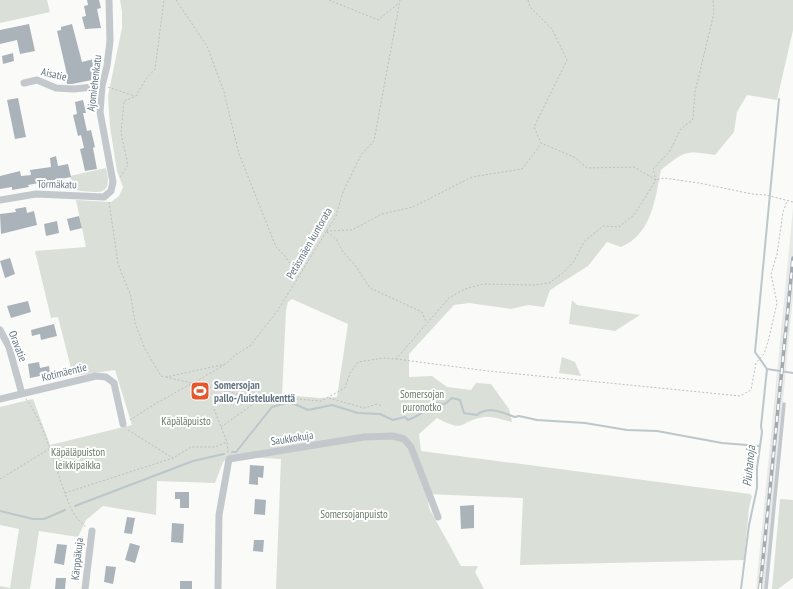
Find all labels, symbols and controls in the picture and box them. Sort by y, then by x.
street label: Ajomiehenkatu [84,54,104,112]
street label: Aisatie [40,64,69,84]
street label: Törmäkatu [37,177,77,191]
street label: Petäsmäen kuntorata [283,205,335,281]
street label: Oravatie [6,329,30,364]
street label: Kotimäentie [40,360,88,384]
place label: Somersojan pallo-/luistelukenttä [214,378,296,405]
sports icon: Somersojan pallo-/luistelukenttä [189,380,211,402]
park label: Somersojan puronotko [400,387,444,414]
park label: Käpäläpuisto [161,414,211,428]
street label: Saukkokuja [270,428,314,448]
water label: Piuhanoja [739,444,758,487]
park label: Käpäläpuiston leikkipaikka [51,445,105,472]
park label: Somersojanpuisto [320,507,388,521]
street label: Kärppäkuja [68,537,86,581]

